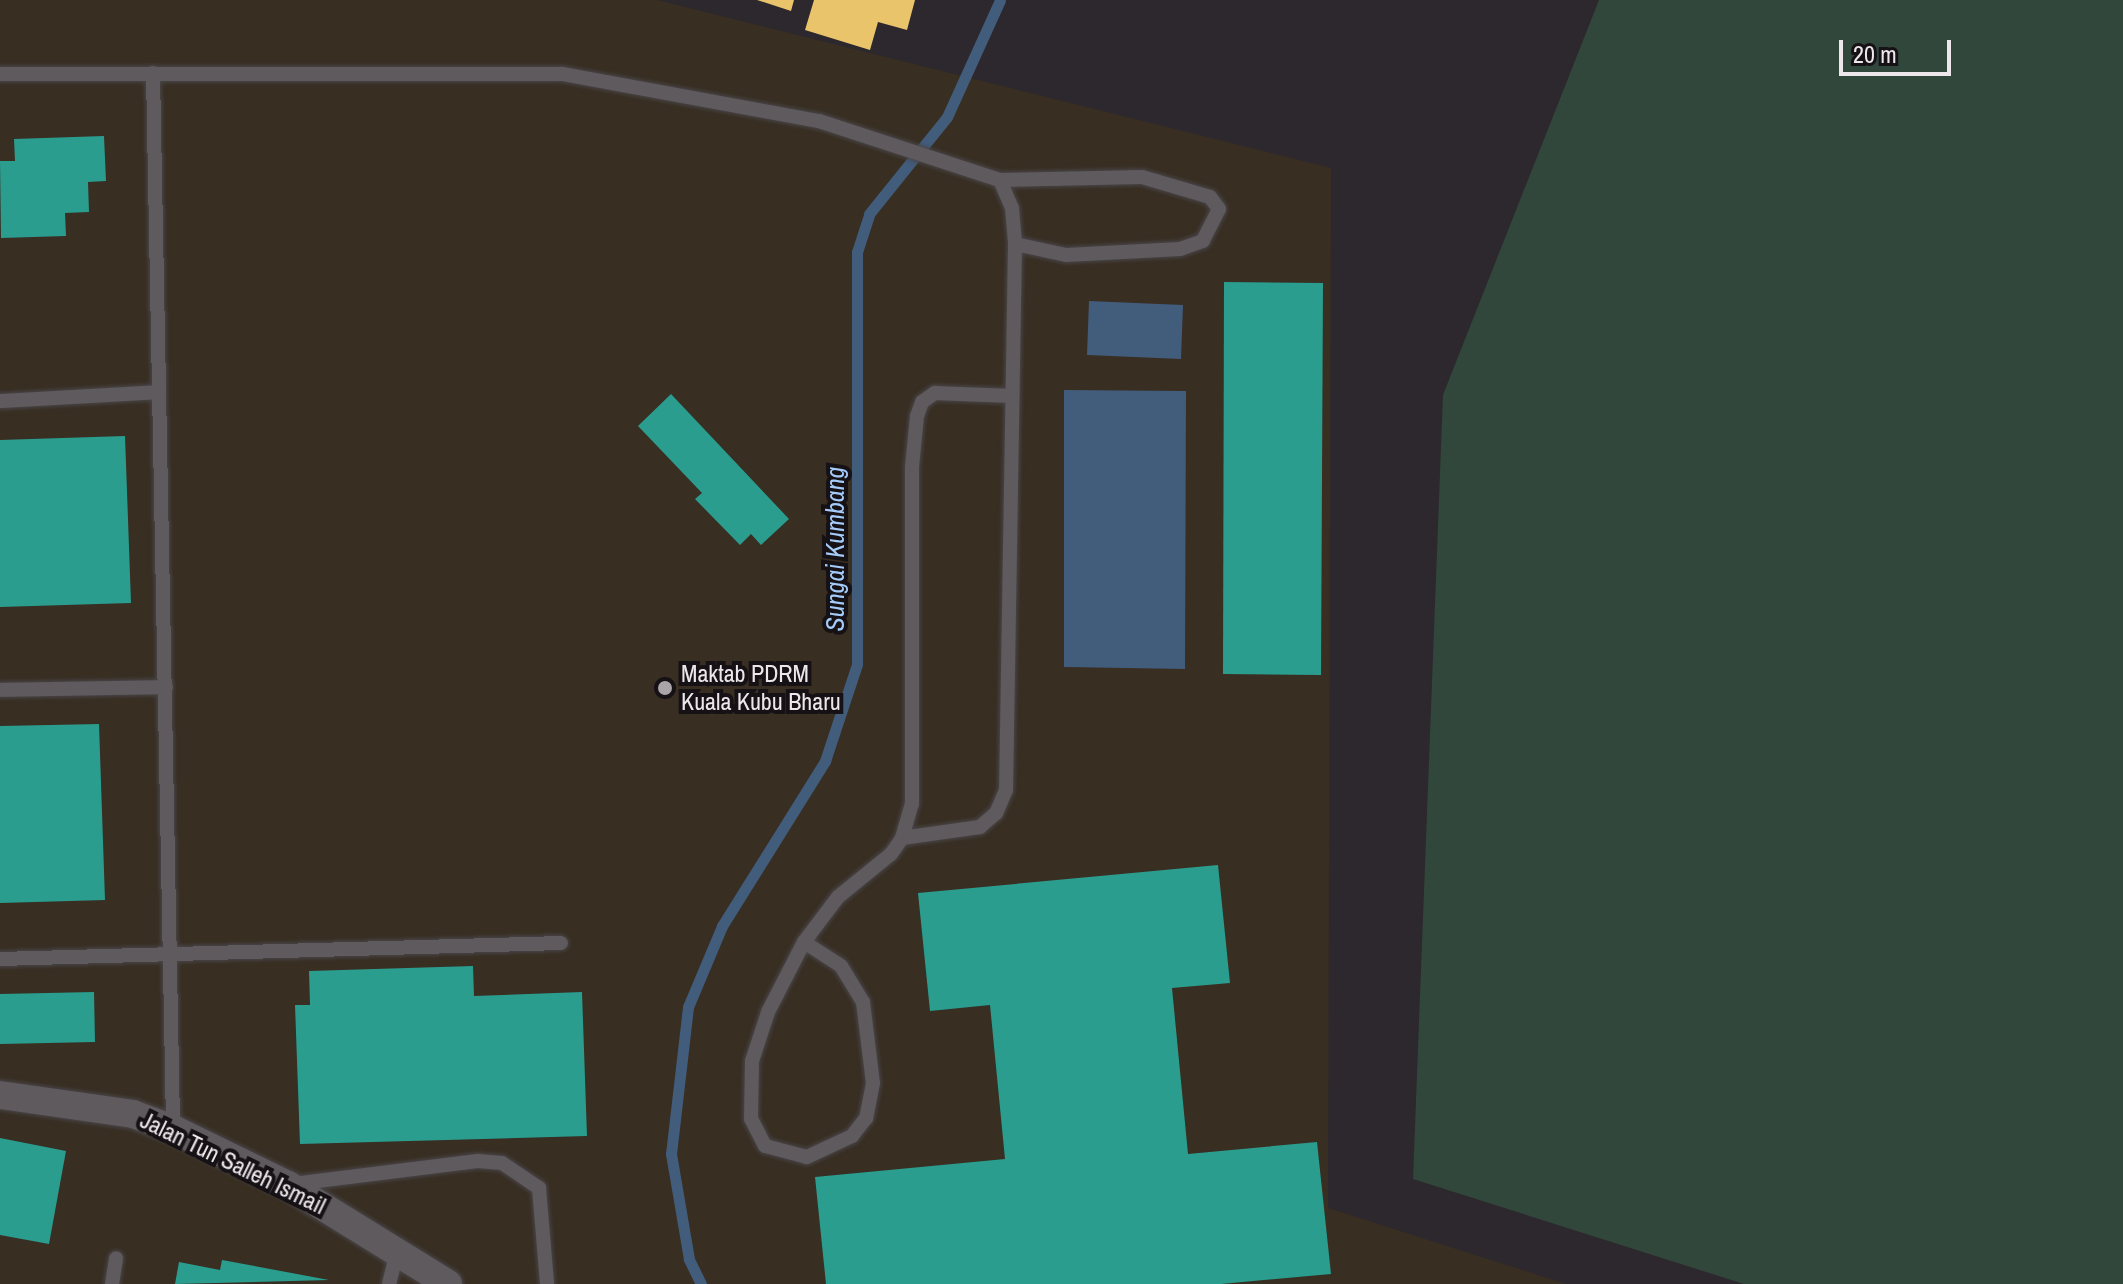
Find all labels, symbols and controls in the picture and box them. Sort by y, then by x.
scale bar [1843,24,1955,74]
text: 20 m [1853,38,1897,70]
water label: Sungai Kumbang [819,467,851,631]
place label: Maktab PDRM Kuala Kubu Bharu [681,660,841,716]
marker: Maktab PDRM Kuala Kubu Bharu [656,679,674,697]
street label: Jalan Tun Salleh Ismail [136,1106,330,1220]

